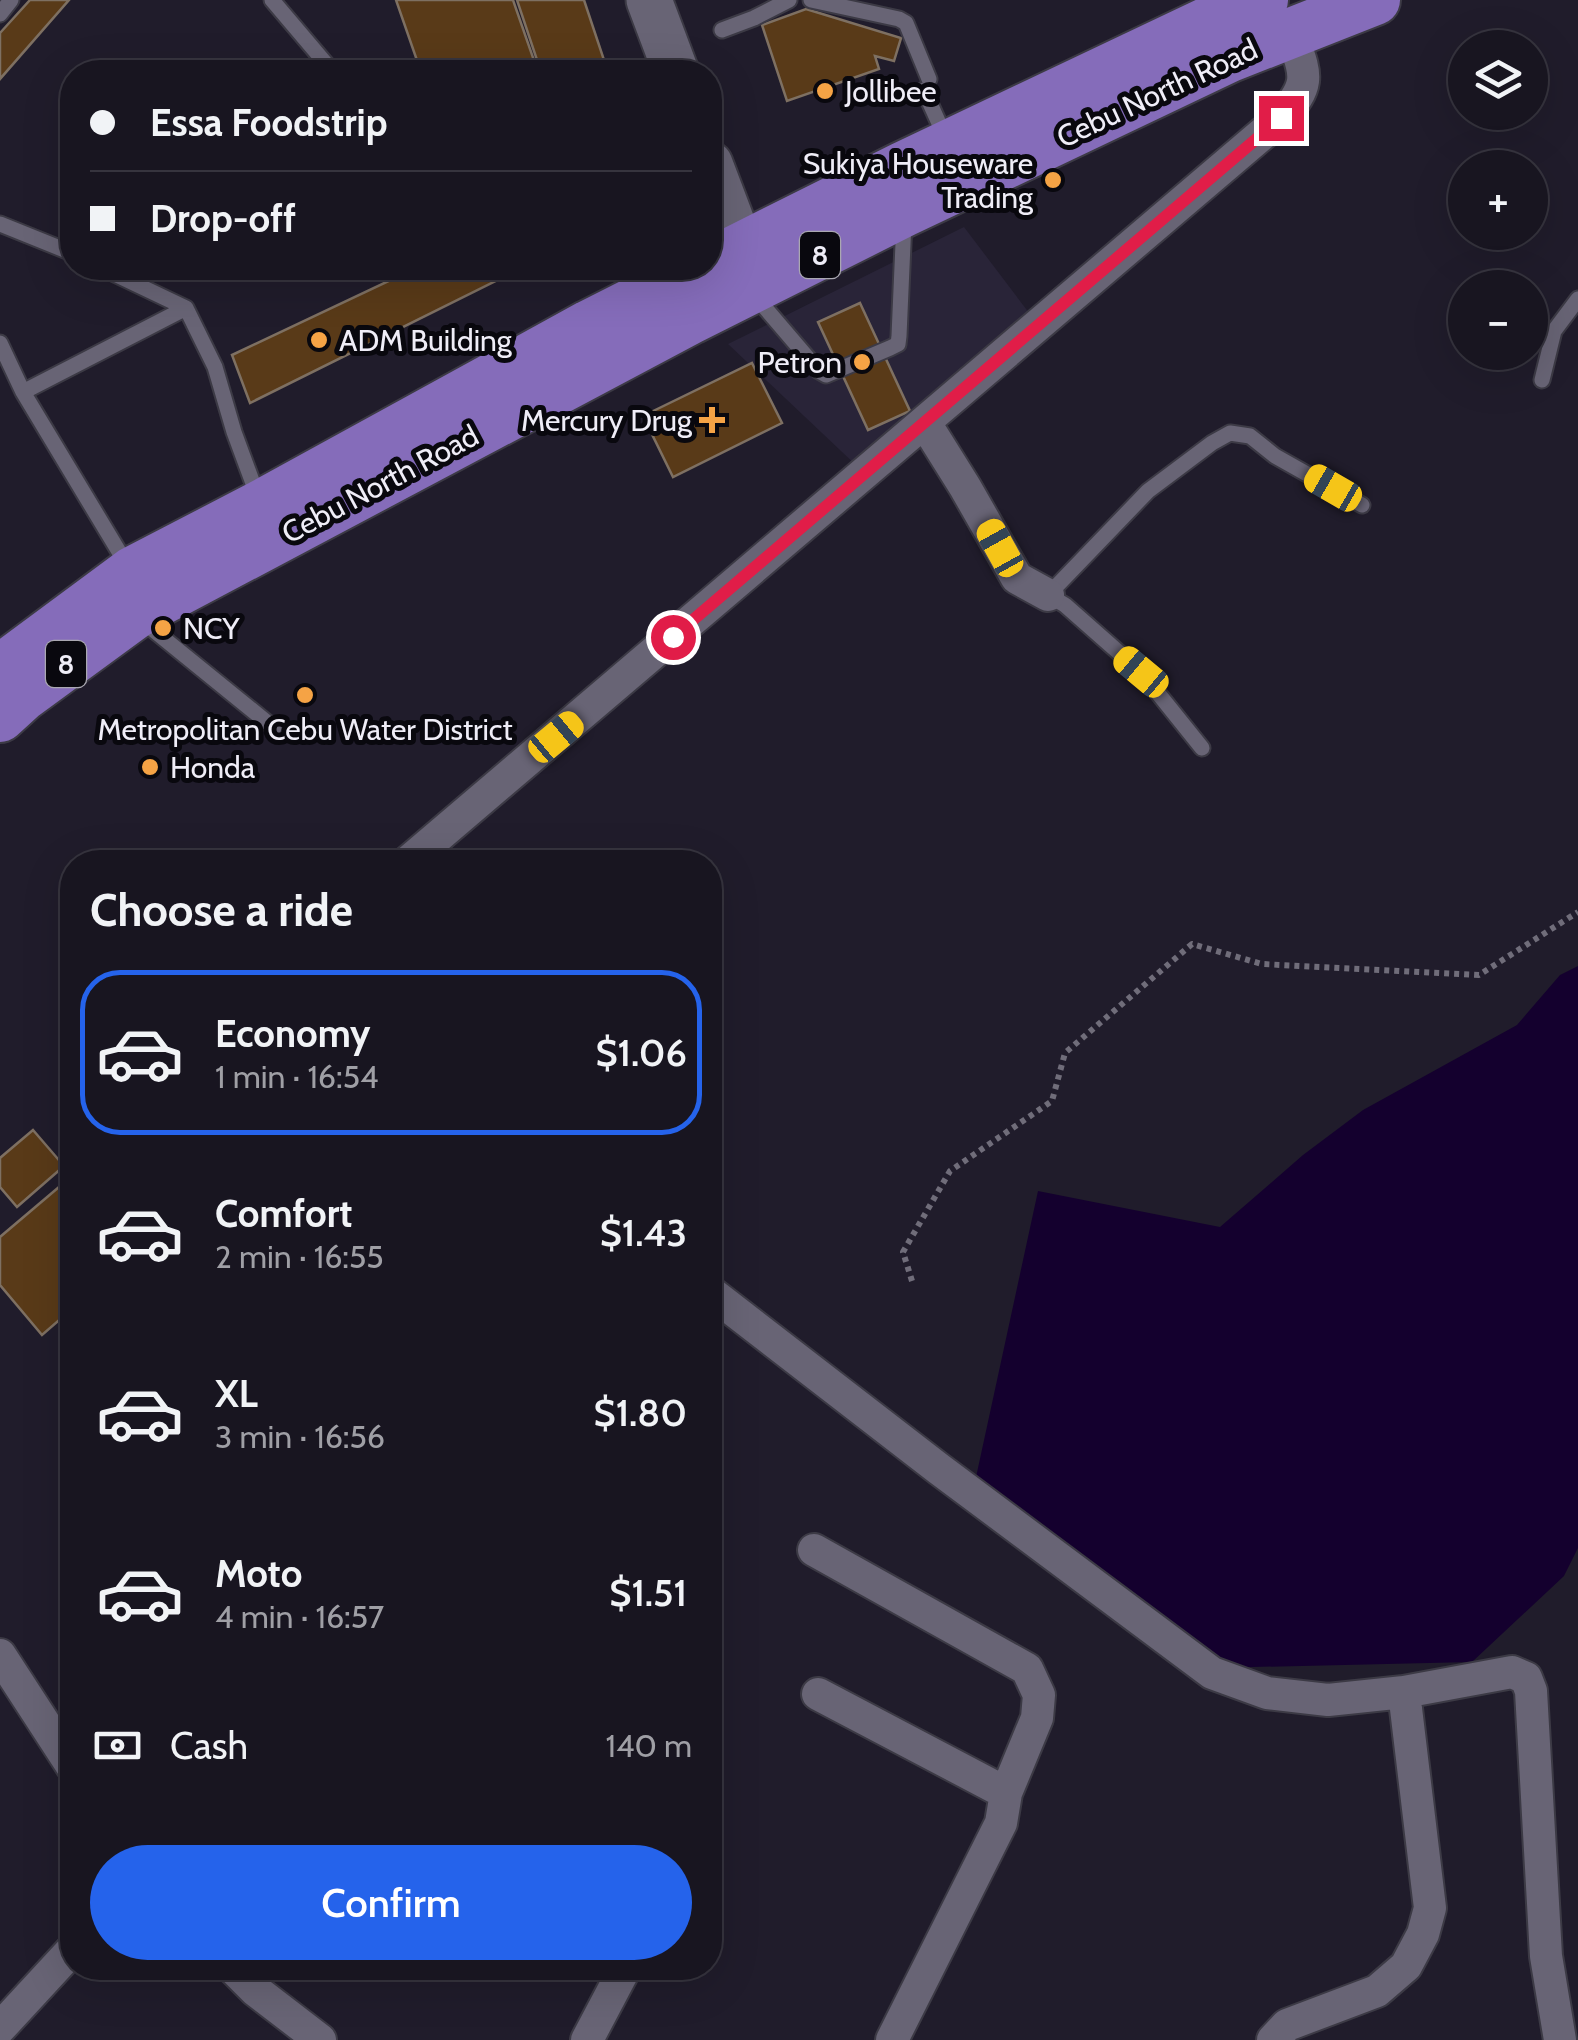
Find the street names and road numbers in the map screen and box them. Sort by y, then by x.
street label: Cebu North Road [1051,30,1263,156]
road number: 8 [800,232,840,278]
street label: Cebu North Road [275,417,485,551]
road number: 8 [46,641,86,687]

